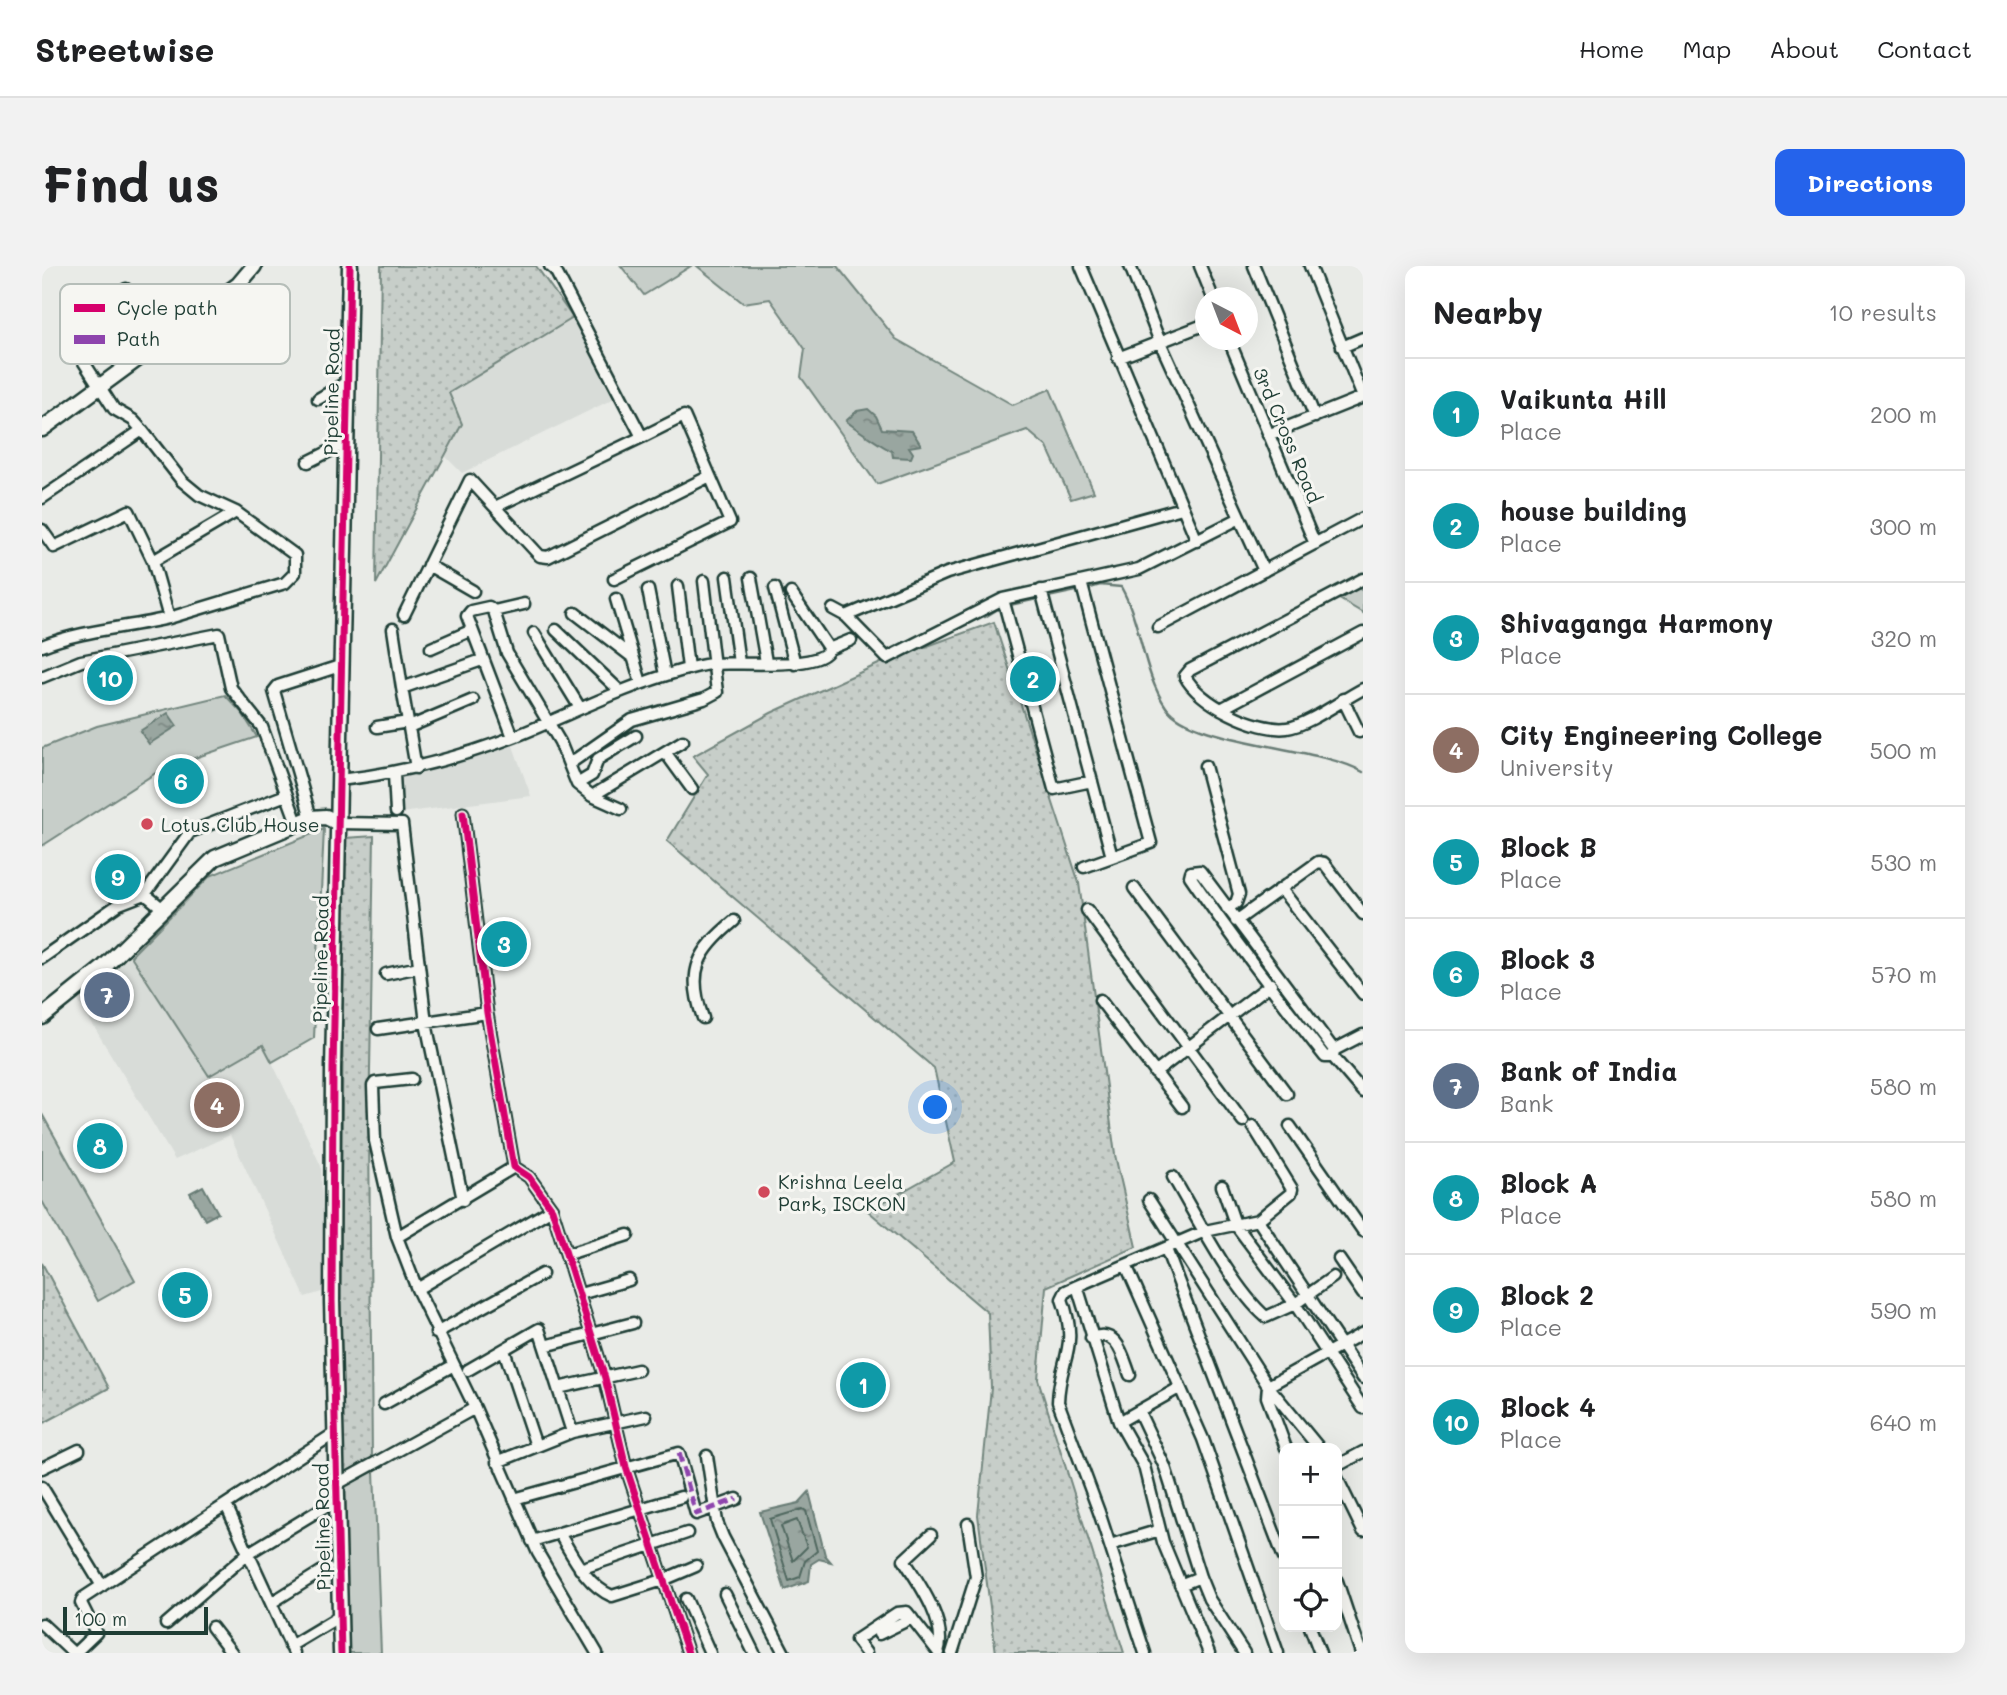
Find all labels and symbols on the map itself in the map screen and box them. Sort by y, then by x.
legend [60,284,290,364]
north arrow [1195,287,1258,350]
text: Cycle path [117,295,217,320]
text: Path [117,326,160,351]
street label: Pipeline Road [317,328,345,456]
street label: 3rd Cross Road [1248,363,1328,507]
pin: 10 [87,652,133,704]
pin: 2 [1010,653,1056,705]
pin: 6 [158,755,204,807]
place label: Lotus Club House [161,812,319,837]
marker: Lotus Club House [139,816,155,832]
pin: 9 [95,851,141,903]
street label: Pipeline Road [306,895,334,1023]
pin: 3 [481,918,527,970]
pin: 7 [84,969,130,1021]
pin: 4 [194,1079,240,1131]
your location [918,1090,952,1124]
pin: 8 [77,1120,123,1172]
place label: Krishna Leela Park, ISCKON [778,1169,906,1216]
marker: Krishna Leela Park, ISCKON [756,1184,772,1200]
pin: 5 [162,1269,208,1321]
pin: 1 [840,1359,886,1411]
street label: Pipeline Road [308,1463,336,1591]
scale bar [63,1604,208,1636]

